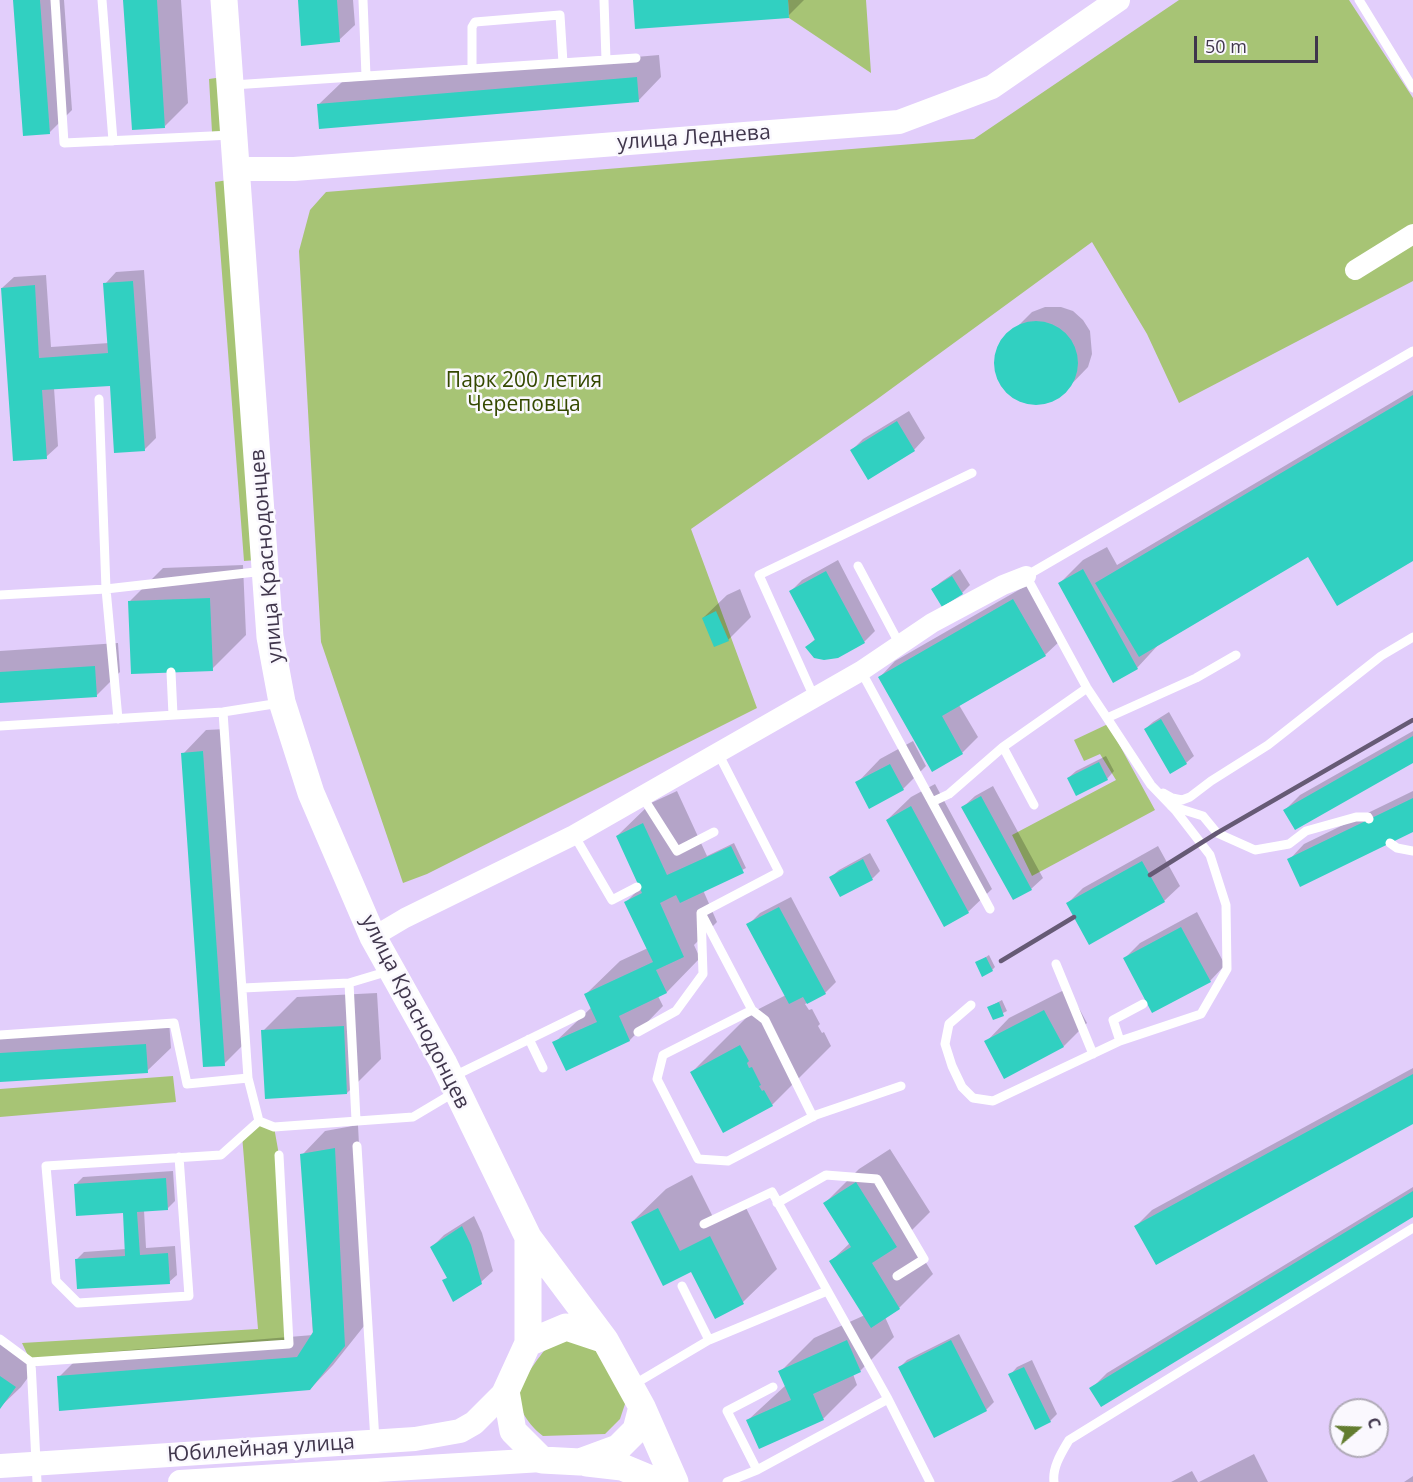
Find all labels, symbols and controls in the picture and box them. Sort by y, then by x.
scale bar [1197,24,1322,62]
text: 50 m [1205,34,1247,58]
street label: улица Леднева [617,120,771,156]
park label: Парк 200 летия Череповца [446,368,602,418]
street label: улица Краснодонцев [245,448,289,664]
street label: улица Краснодонцев [355,911,475,1113]
north arrow [1329,1398,1389,1458]
text: С [1362,1414,1386,1431]
street label: Юбилейная улица [166,1430,356,1468]

